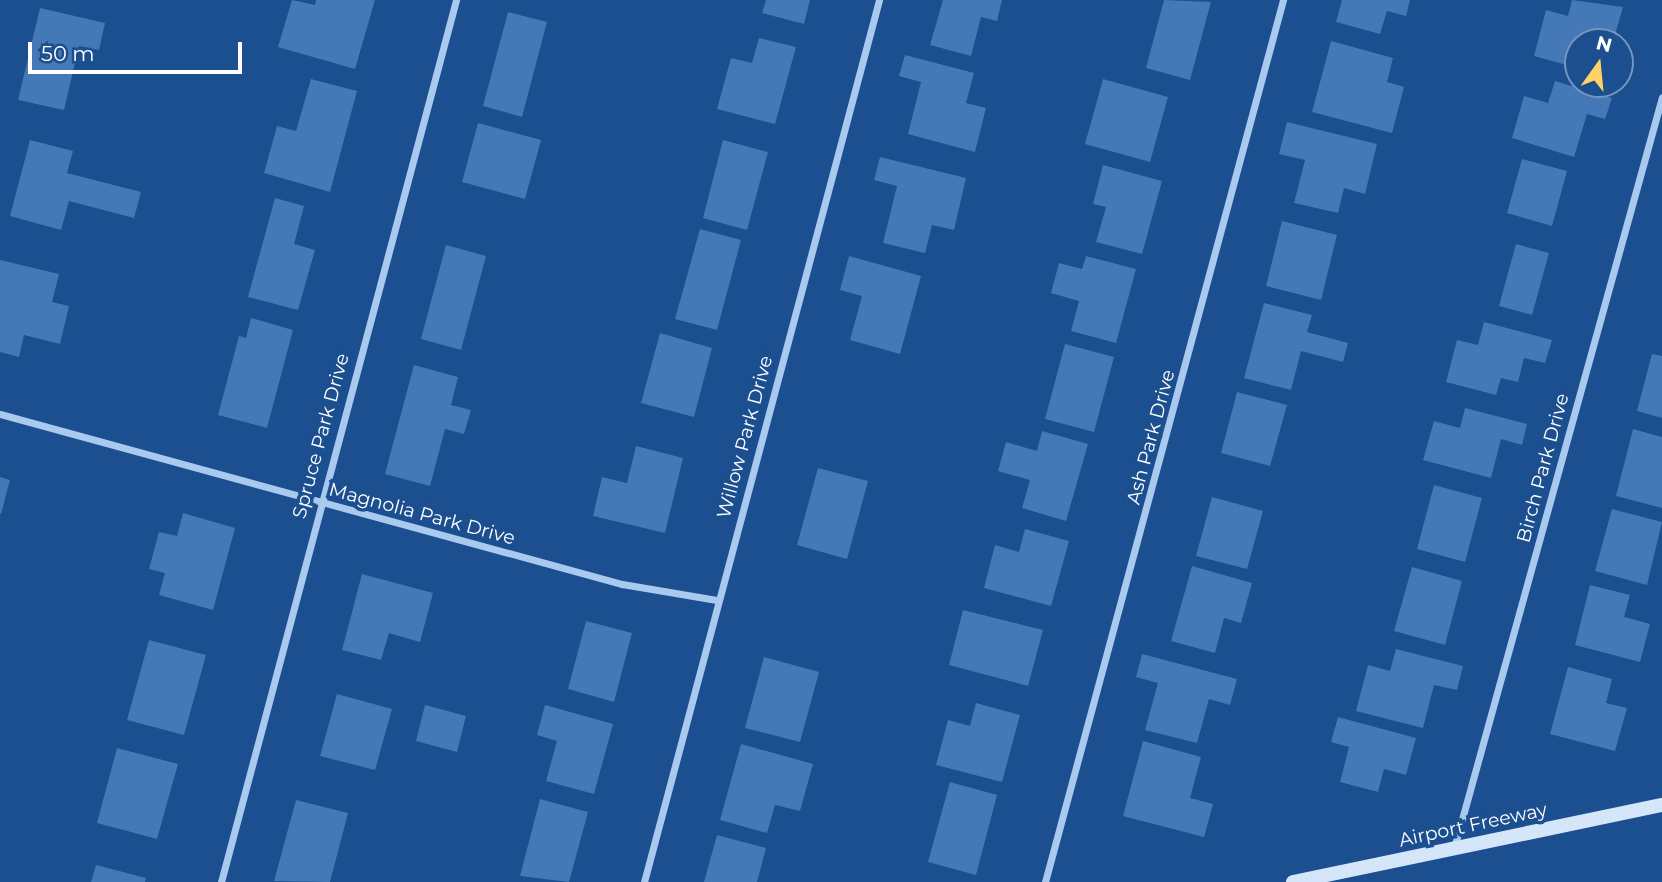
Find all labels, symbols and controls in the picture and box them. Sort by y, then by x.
scale bar [32,28,245,72]
north arrow [1564,28,1634,98]
text: N [1594,31,1614,57]
text: 50 m [41,41,95,66]
street label: Spruce Park Drive [288,351,354,521]
street label: Willow Park Drive [712,353,778,521]
street label: Ash Park Drive [1122,367,1180,507]
street label: Birch Park Drive [1512,391,1574,545]
street label: Magnolia Park Drive [326,478,518,550]
street label: Airport Freeway [1397,798,1549,852]

